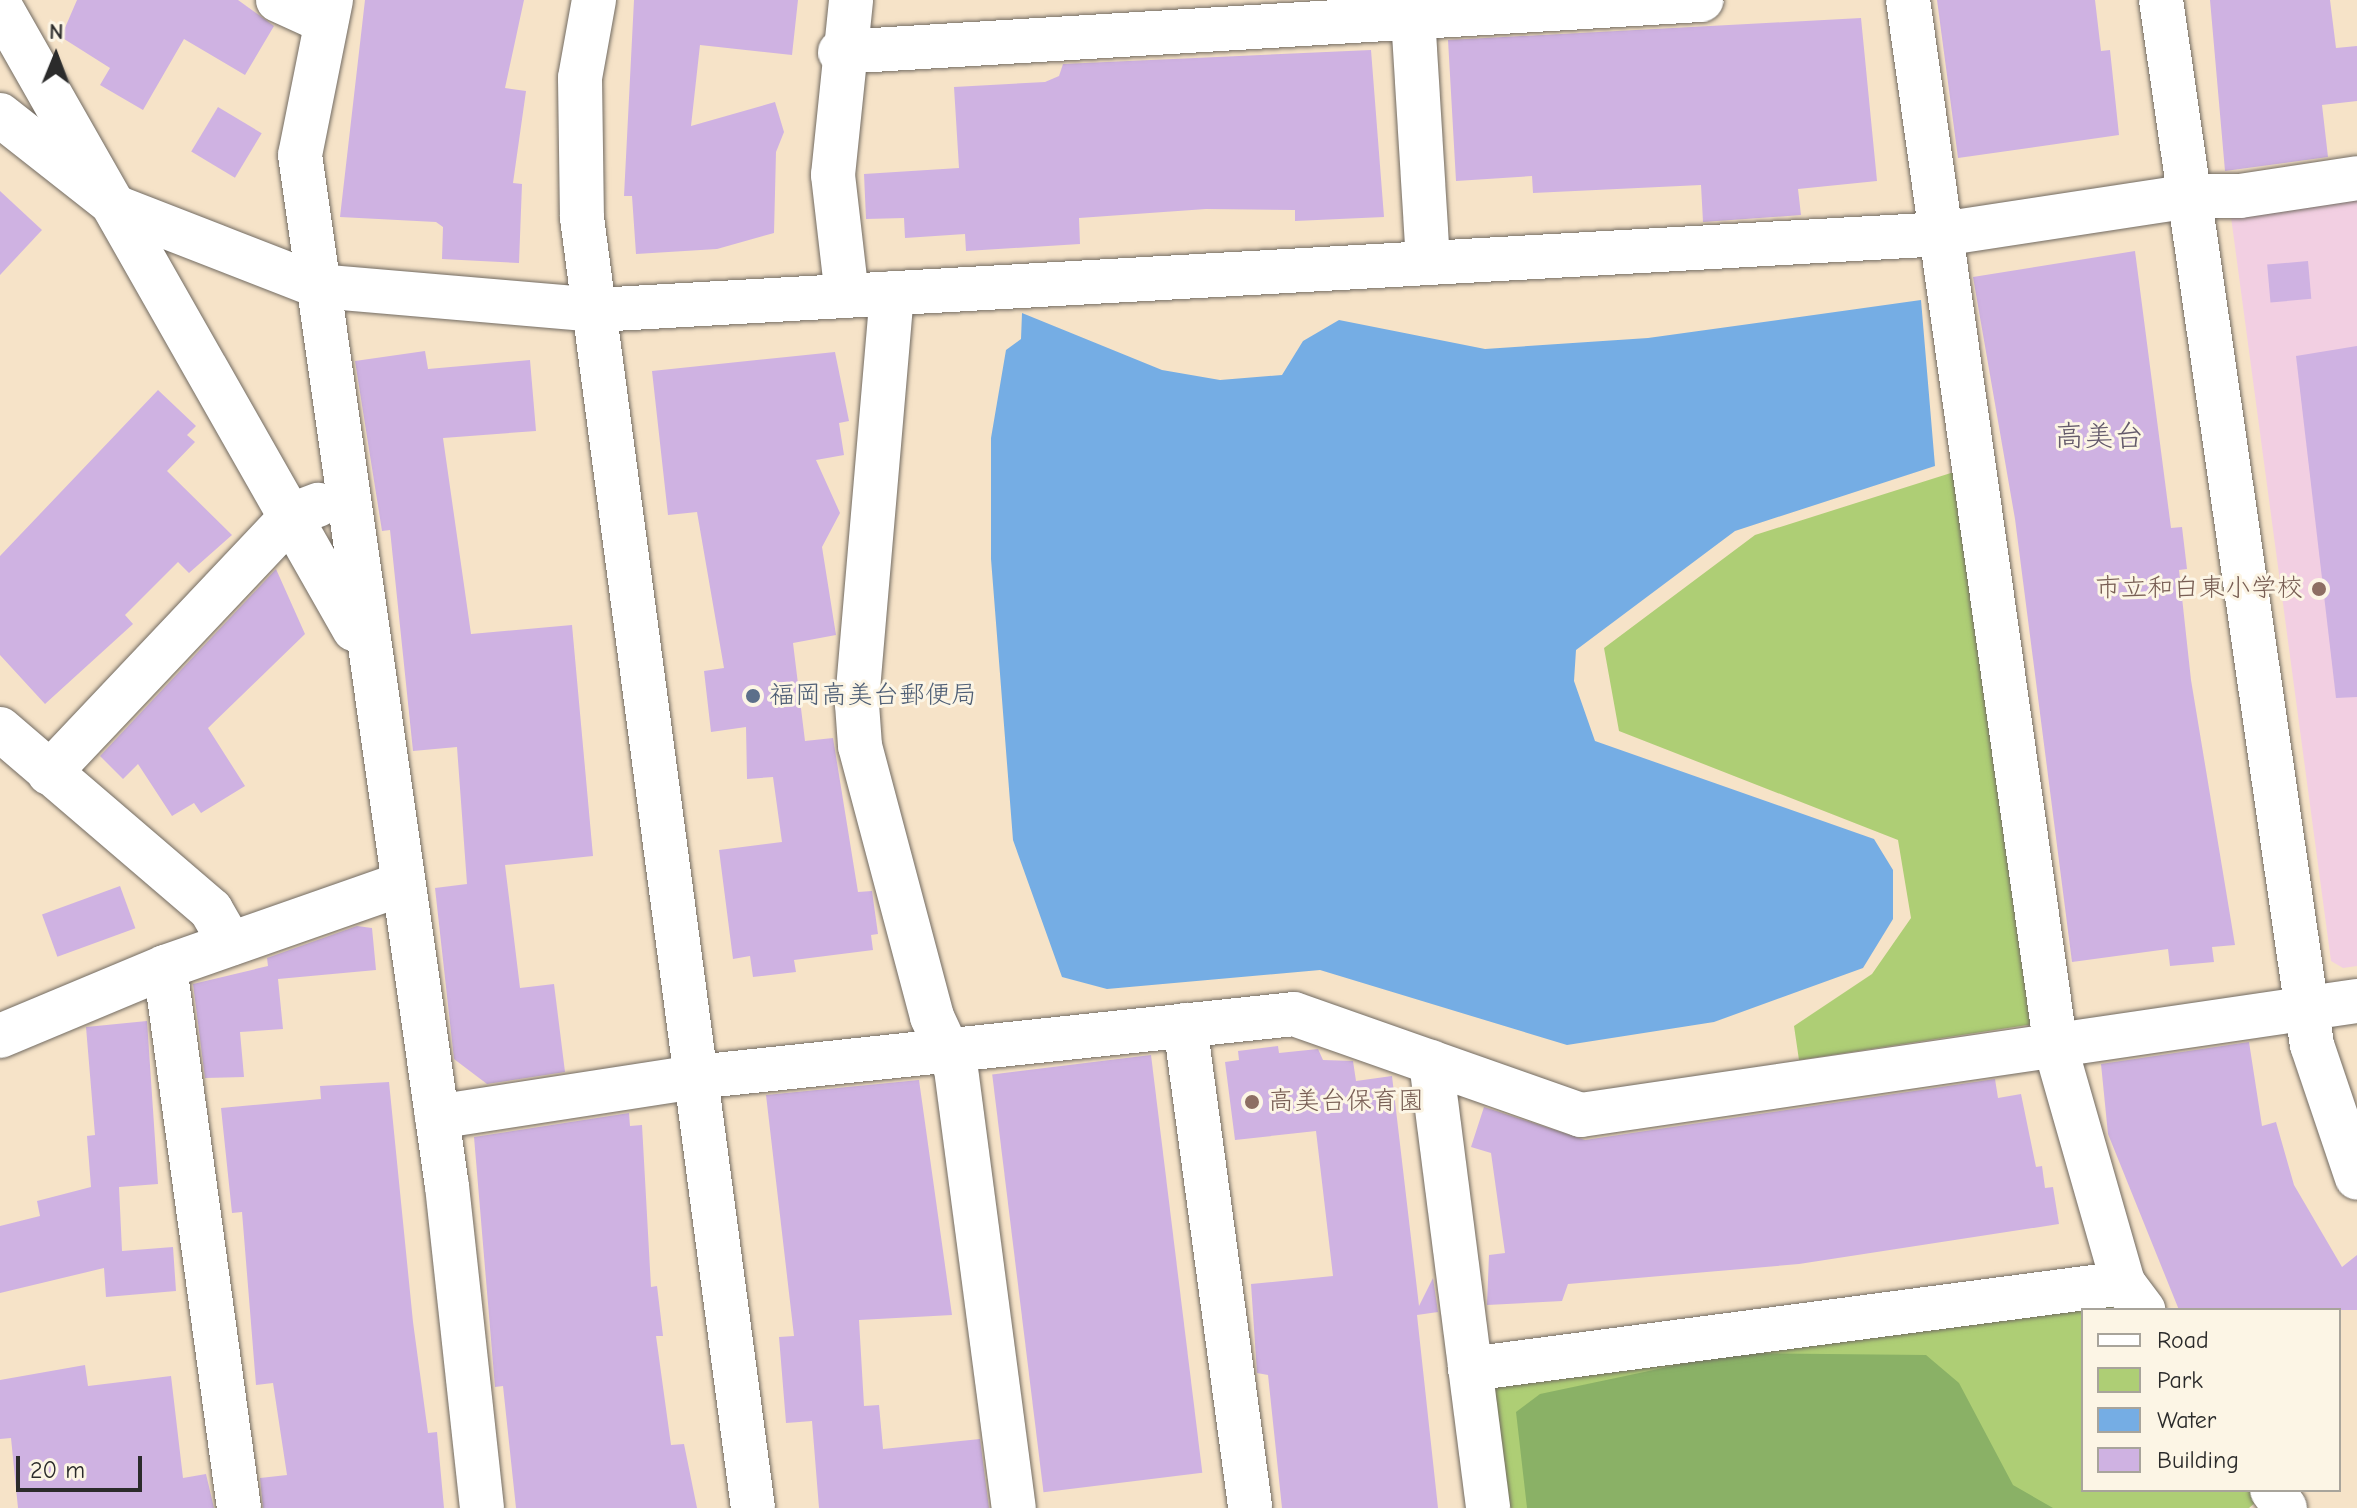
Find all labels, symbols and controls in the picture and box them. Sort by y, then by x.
north arrow [16,16,96,96]
text: N [49,19,64,45]
district label: 高美台 [2054,419,2144,455]
place label: 市立和白東小学校 [2095,573,2303,605]
marker: 市立和白東小学校 [2310,580,2328,598]
place label: 福岡高美台郵便局 [769,680,977,712]
marker: 福岡高美台郵便局 [744,687,762,705]
place label: 高美台保育園 [1268,1086,1424,1118]
marker: 高美台保育園 [1243,1093,1261,1111]
legend [2081,1308,2341,1492]
text: Road [2157,1326,2209,1354]
text: Park [2157,1366,2203,1394]
text: Water [2157,1406,2216,1434]
scale bar [20,1440,146,1490]
text: Building [2157,1446,2239,1474]
text: 20 m [30,1456,85,1484]

